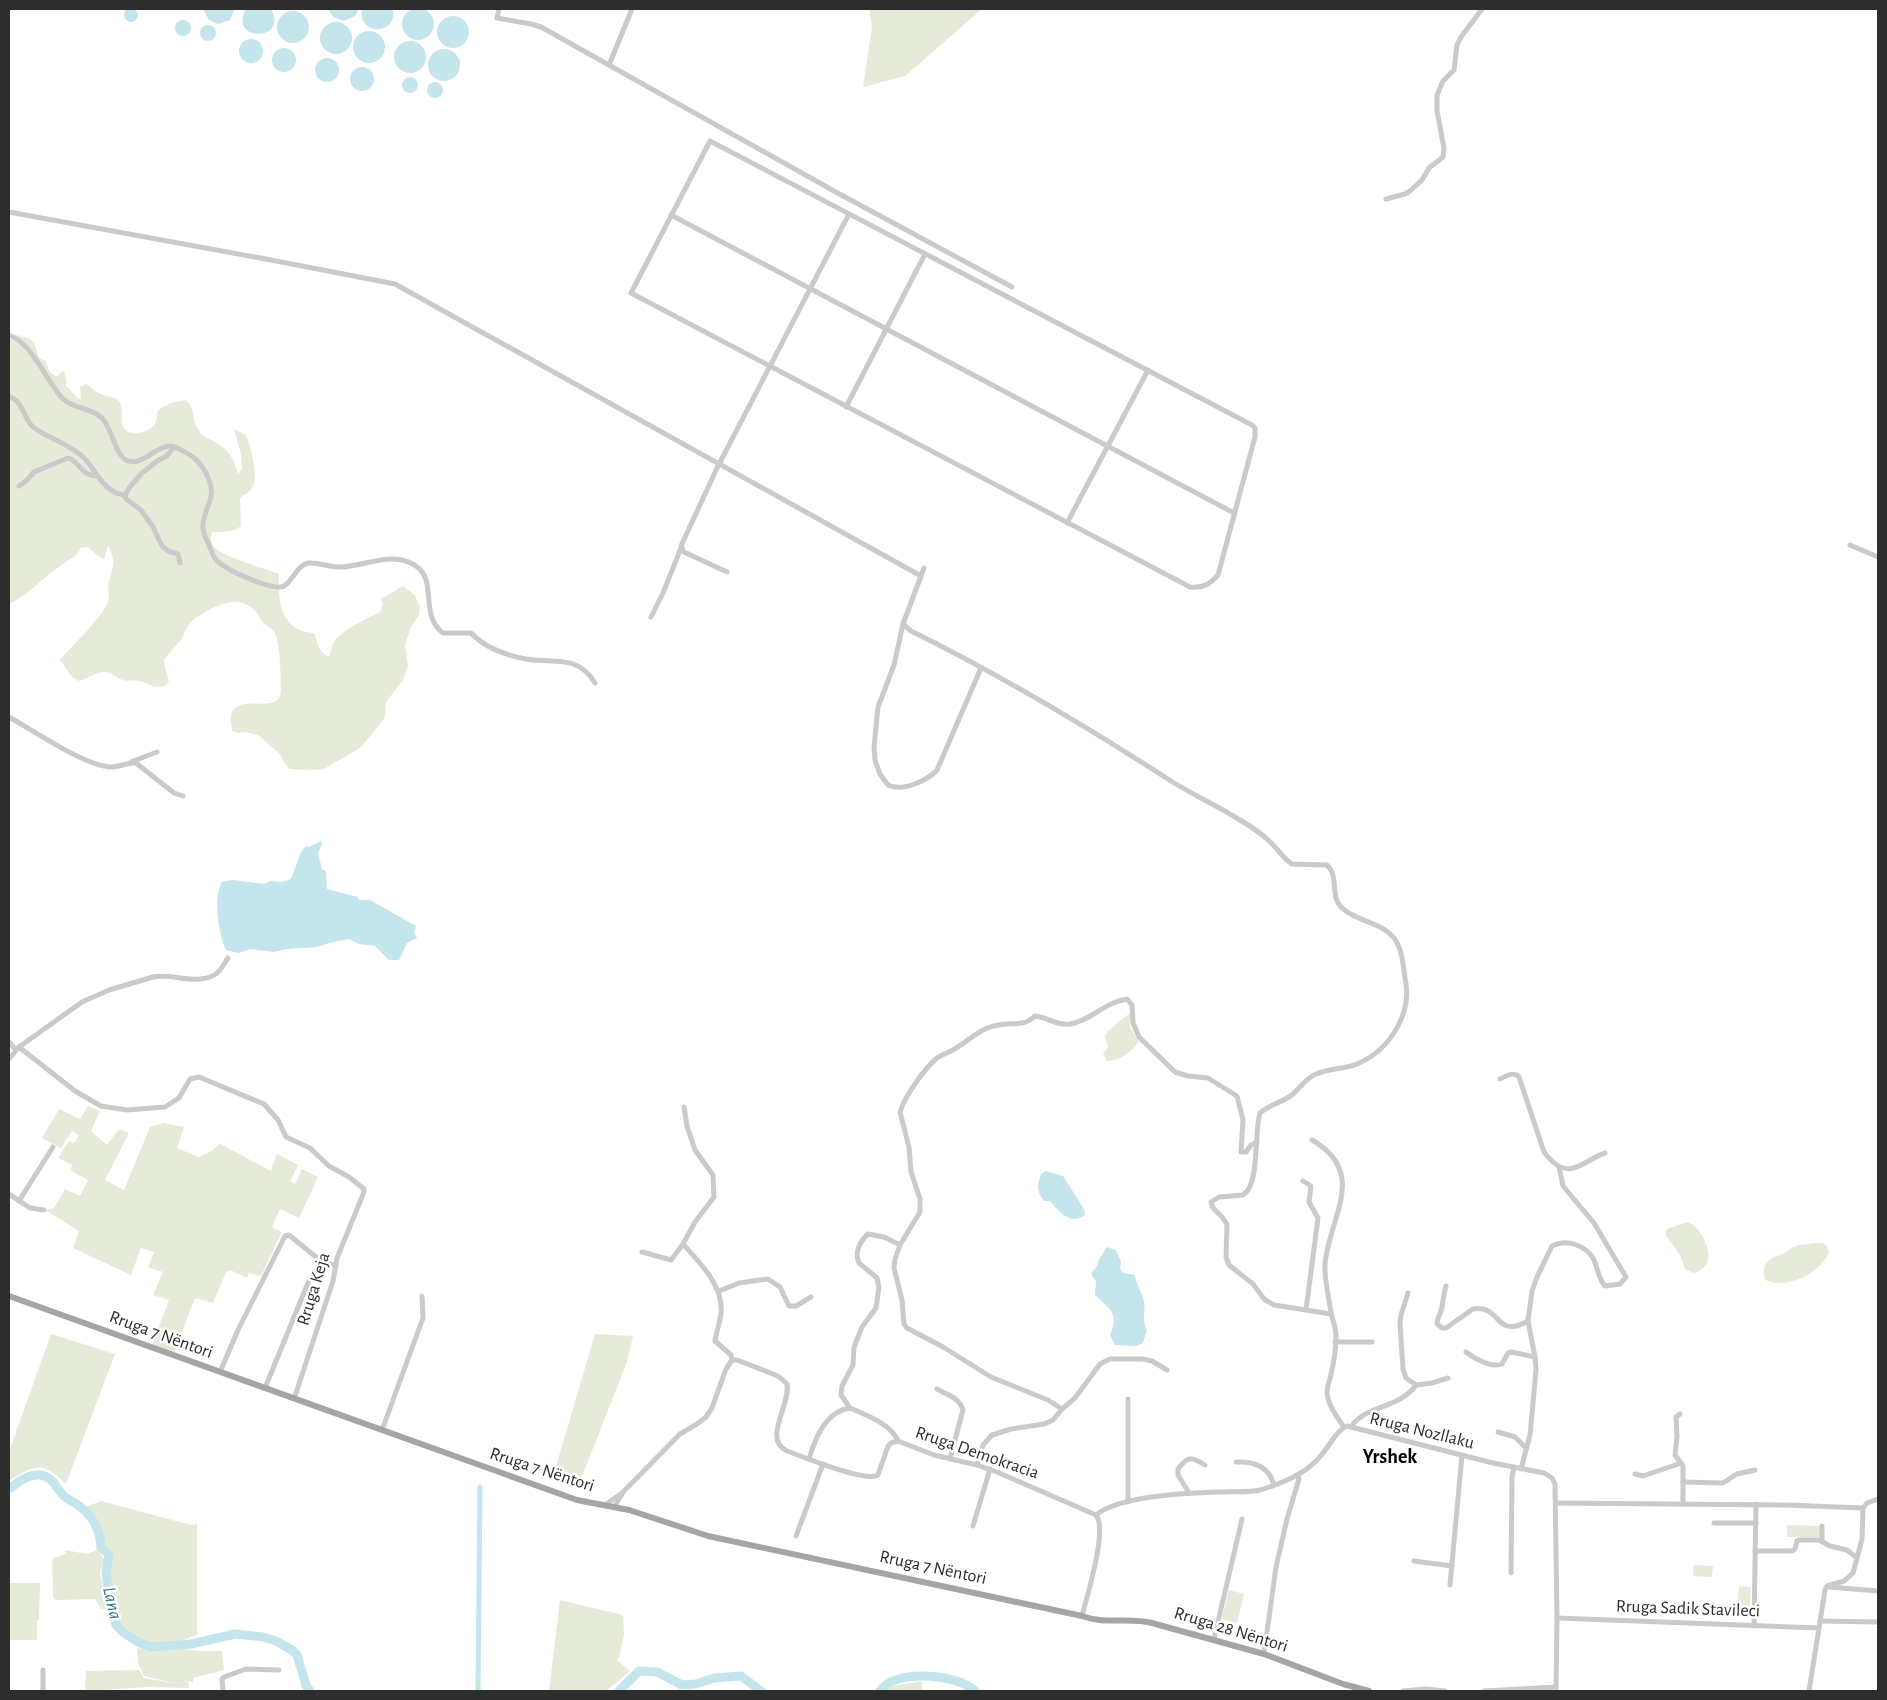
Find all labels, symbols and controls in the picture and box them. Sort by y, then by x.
street label: Rruga Keja [294,1250,334,1328]
street label: Rruga 7 Nëntori [107,1308,215,1362]
street label: Rruga Nozllaku [1368,1409,1476,1453]
street label: Rruga Demokracia [913,1423,1041,1483]
street label: Rruga 7 Nëntori [487,1445,597,1495]
district label: Yrshek [1363,1447,1417,1467]
street label: Rruga 7 Nëntori [878,1548,988,1588]
water label: Lana [99,1585,125,1621]
street label: Rruga Sadik Stavileci [1616,1597,1760,1621]
street label: Rruga 28 Nëntori [1172,1604,1290,1656]

